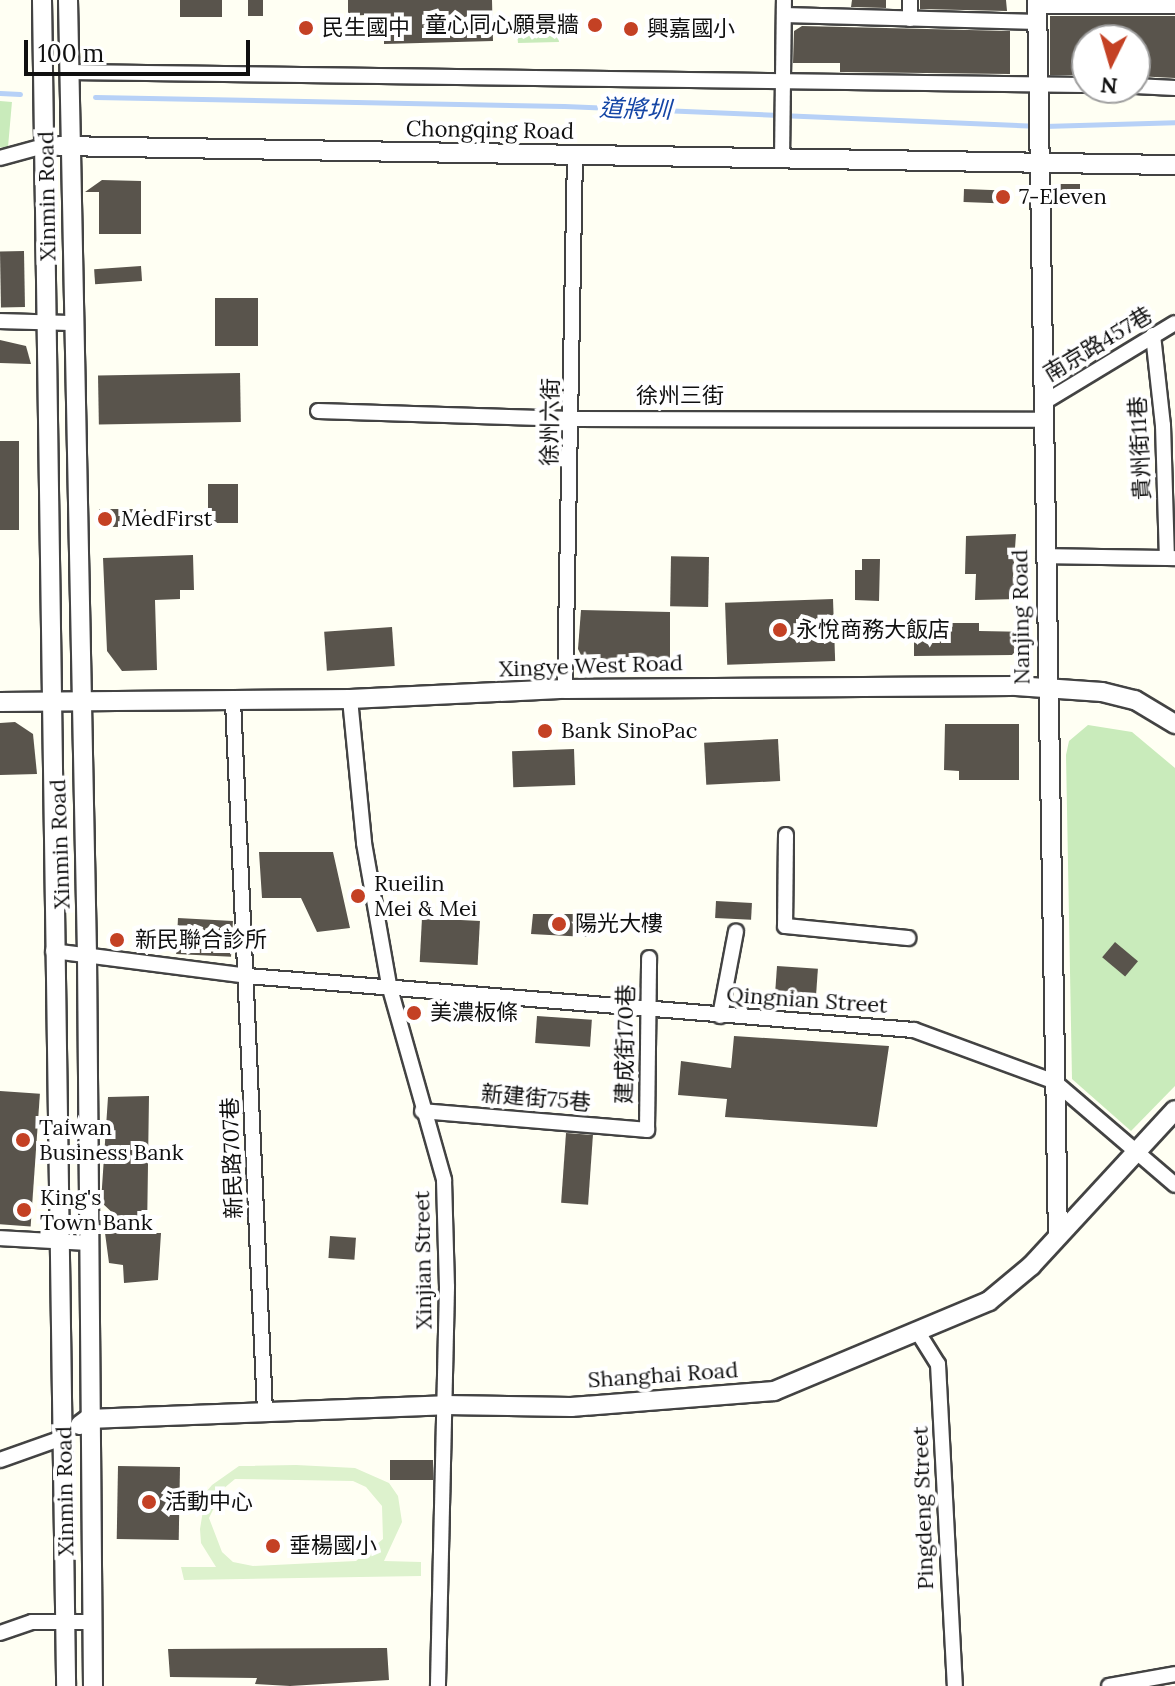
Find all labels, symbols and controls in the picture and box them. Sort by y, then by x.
place label: 童心同心願景牆 [425,12,579,38]
place label: 民生國中 [322,15,410,41]
marker: 童心同心願景牆 [586,16,604,34]
place label: 興嘉國小 [647,16,735,42]
marker: 民生國中 [297,19,315,37]
marker: 興嘉國小 [622,20,640,38]
scale bar [28,24,254,74]
north arrow [1071,24,1151,104]
text: 100 m [38,38,104,69]
text: N [1099,71,1119,101]
water label: 道將圳 [599,93,671,125]
street label: Chongqing Road [406,115,574,145]
street label: Xinmin Road [33,131,61,261]
place label: 7-Eleven [1019,184,1107,210]
marker: 7-Eleven [994,188,1012,206]
street label: 南京路457巷 [1039,301,1157,387]
street label: 徐州六街 [536,378,564,466]
street label: 徐州三街 [636,383,724,409]
street label: 貴州街11巷 [1124,395,1156,501]
place label: MedFirst [121,506,212,532]
marker: MedFirst [96,510,114,528]
street label: Nanjing Road [1007,549,1035,685]
place label: 永悅商務大飯店 [796,617,950,643]
marker: 永悅商務大飯店 [771,621,789,639]
street label: Xingye West Road [499,650,683,682]
place label: Bank SinoPac [561,718,697,744]
marker: Bank SinoPac [536,722,554,740]
street label: Xinmin Road [45,779,75,909]
place label: Rueilin Mei & Mei [374,870,477,922]
marker: Rueilin Mei & Mei [349,887,367,905]
place label: 陽光大樓 [575,911,663,937]
marker: 陽光大樓 [550,915,568,933]
place label: 新民聯合診所 [135,927,267,953]
marker: 新民聯合診所 [106,929,128,951]
street label: Qingnian Street [725,981,889,1019]
street label: 建成街170巷 [611,984,639,1104]
place label: 美濃板條 [430,1000,518,1026]
marker: 美濃板條 [405,1004,423,1022]
street label: 新建街75巷 [480,1080,592,1116]
street label: 新民路707巷 [217,1097,247,1219]
place label: Taiwan Business Bank [39,1114,184,1166]
marker: Taiwan Business Bank [14,1131,32,1149]
place label: King's Town Bank [40,1184,153,1236]
street label: Xinjian Street [409,1191,437,1329]
marker: King's Town Bank [15,1201,33,1219]
street label: Shanghai Road [587,1357,739,1393]
street label: Xinmin Road [51,1426,79,1556]
street label: Pingdeng Street [907,1426,939,1590]
place label: 活動中心 [165,1489,253,1515]
marker: 活動中心 [140,1493,158,1511]
place label: 垂楊國小 [289,1533,377,1559]
marker: 垂楊國小 [264,1537,282,1555]

